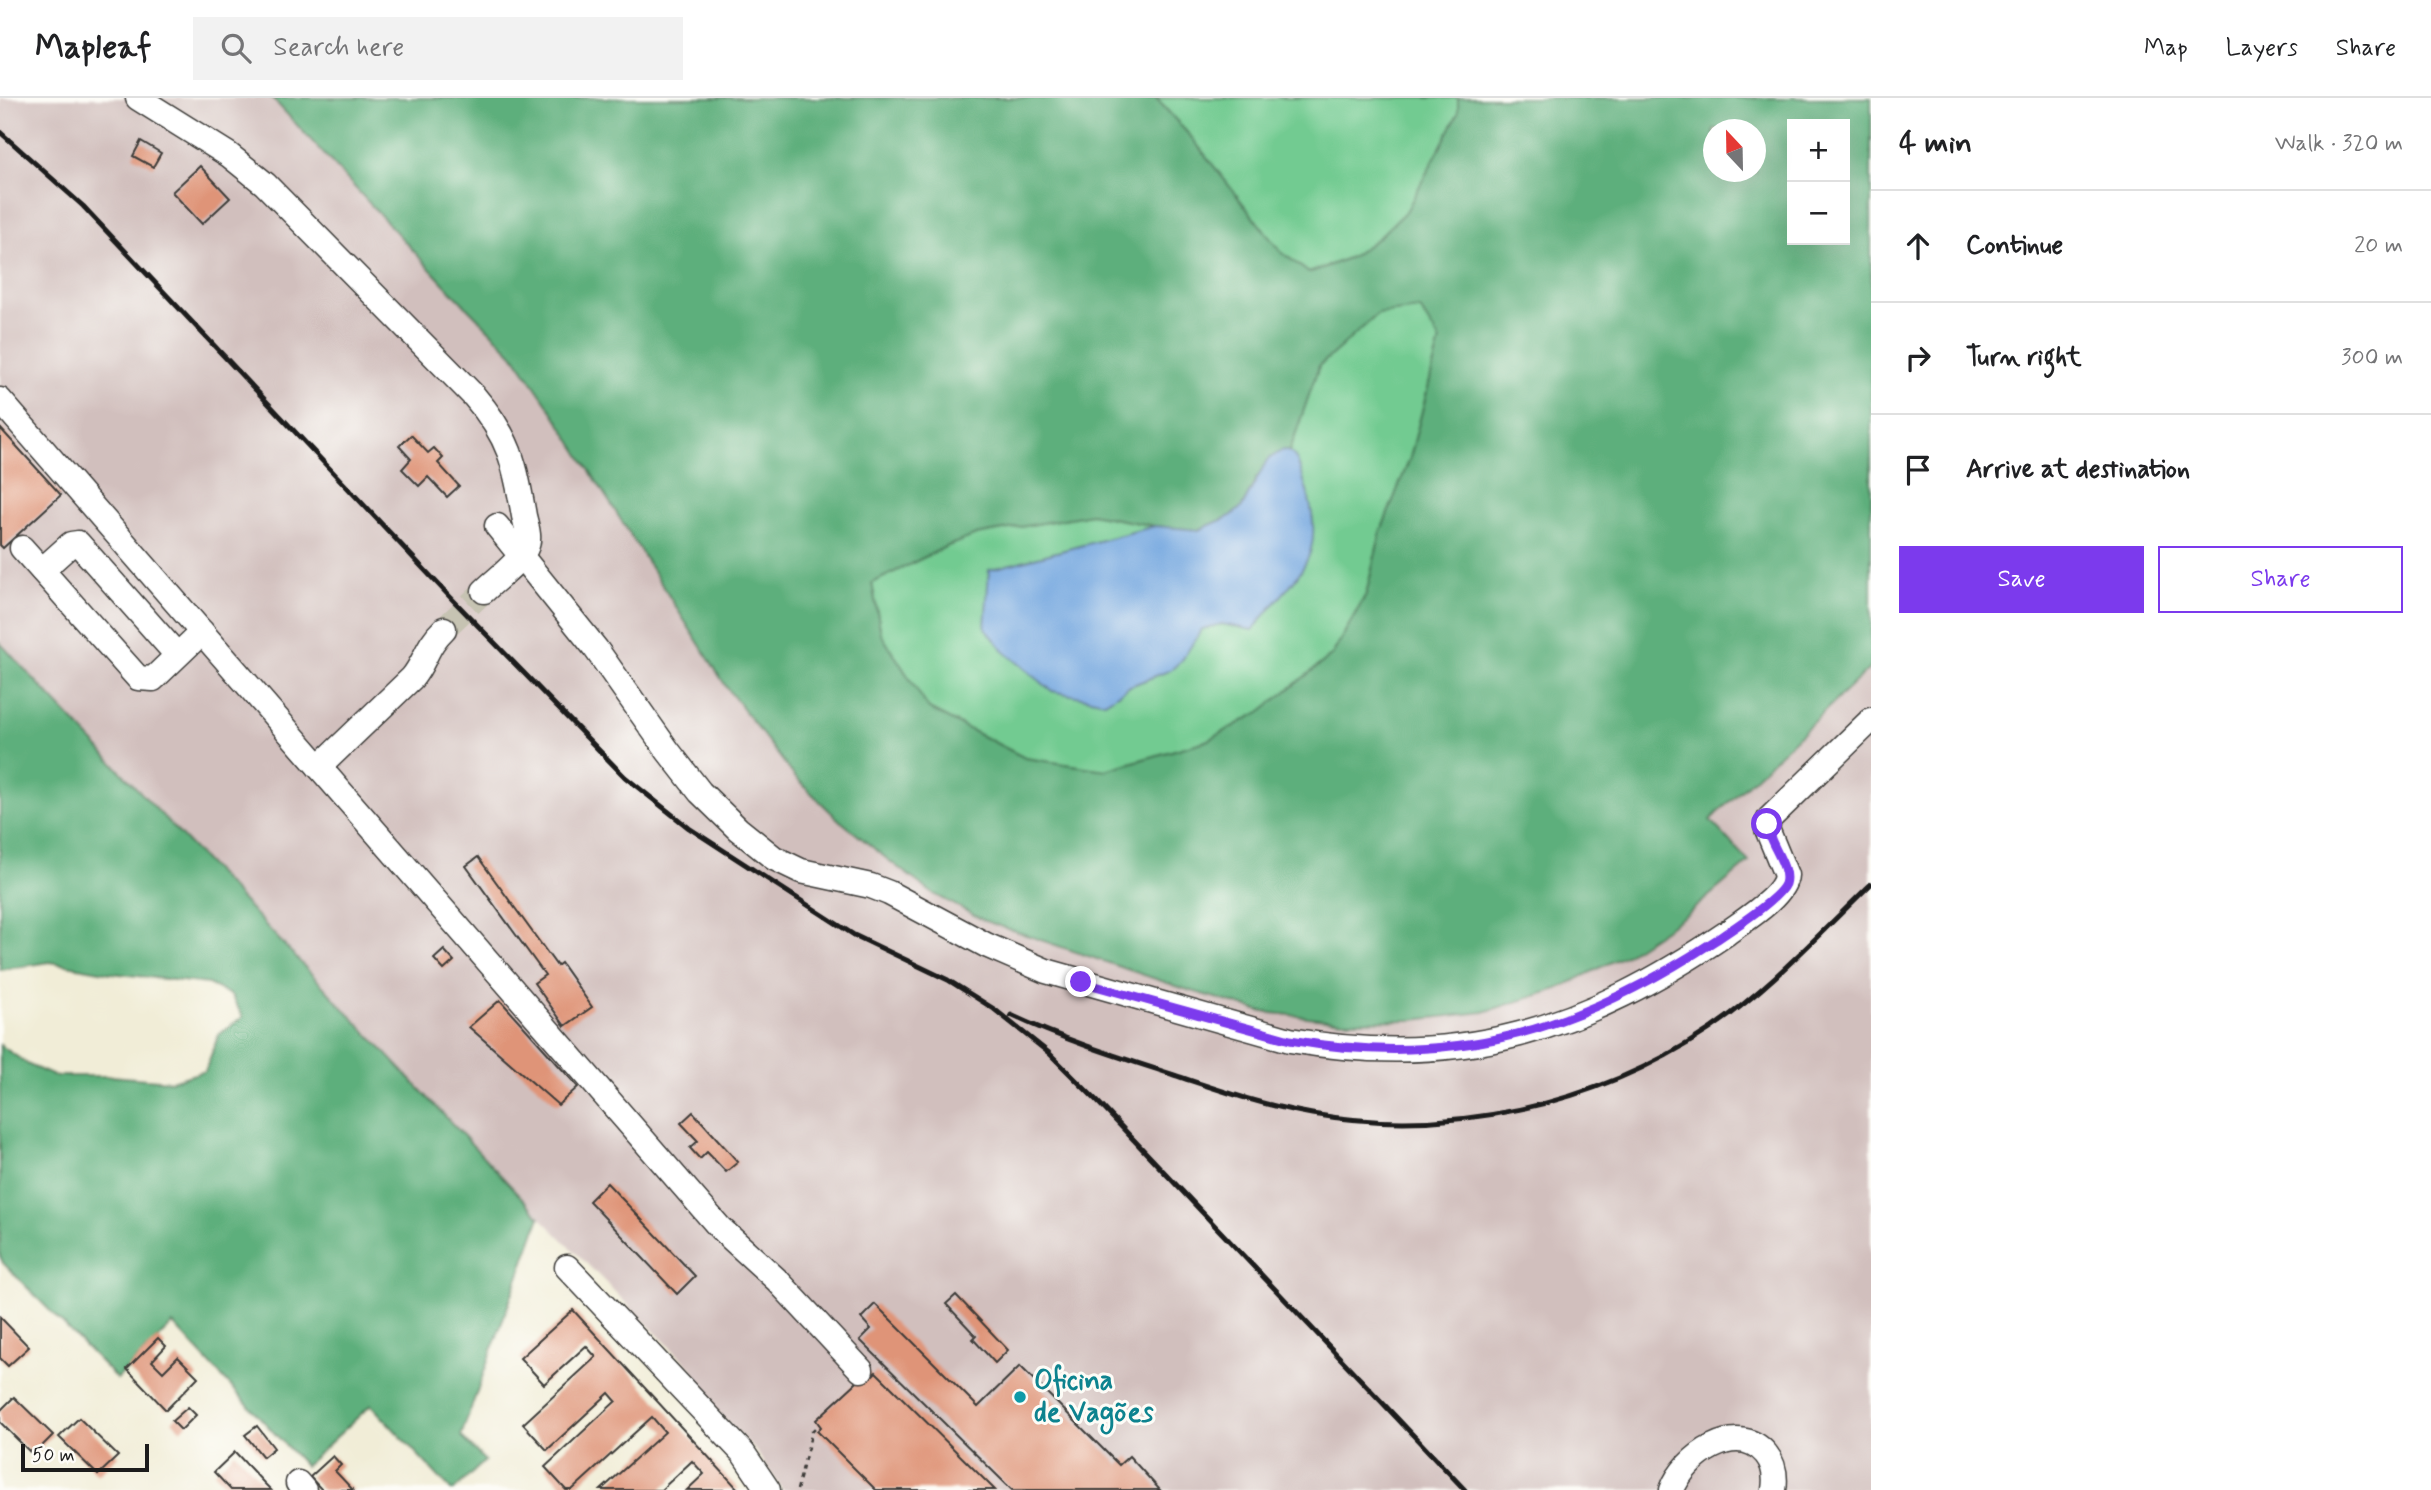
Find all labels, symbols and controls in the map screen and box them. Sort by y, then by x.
search box [193,17,683,80]
text: Mapleaf [35,26,151,70]
icon: search [217,29,255,67]
text: Search here [273,31,404,65]
text: Map [2144,33,2188,64]
text: Layers [2226,33,2298,64]
text: Share [2336,33,2396,64]
north arrow [1703,119,1766,182]
map controls [1787,119,1850,245]
button: + [1787,119,1850,182]
text: 4 min [1899,124,1972,163]
text: Walk · 320 m [2275,129,2403,159]
button: − [1787,182,1850,245]
icon: ahead [1899,227,1937,265]
text: Continue [1966,229,2063,263]
text: 20 m [2354,231,2403,261]
icon: right [1899,339,1937,377]
text: Turn right [1966,341,2082,375]
text: 300 m [2341,343,2403,373]
icon: arrive [1899,451,1937,489]
text: Arrive at destination [1966,453,2190,487]
button: Save [1899,546,2144,613]
button: Share [2158,546,2403,613]
route start [1751,808,1782,839]
route end [1065,966,1096,997]
place label: Oficina de Vagões [1034,1363,1154,1435]
marker: Oficina de Vagões [1012,1389,1028,1405]
scale bar [21,1441,149,1473]
text: 50 m [32,1443,75,1468]

